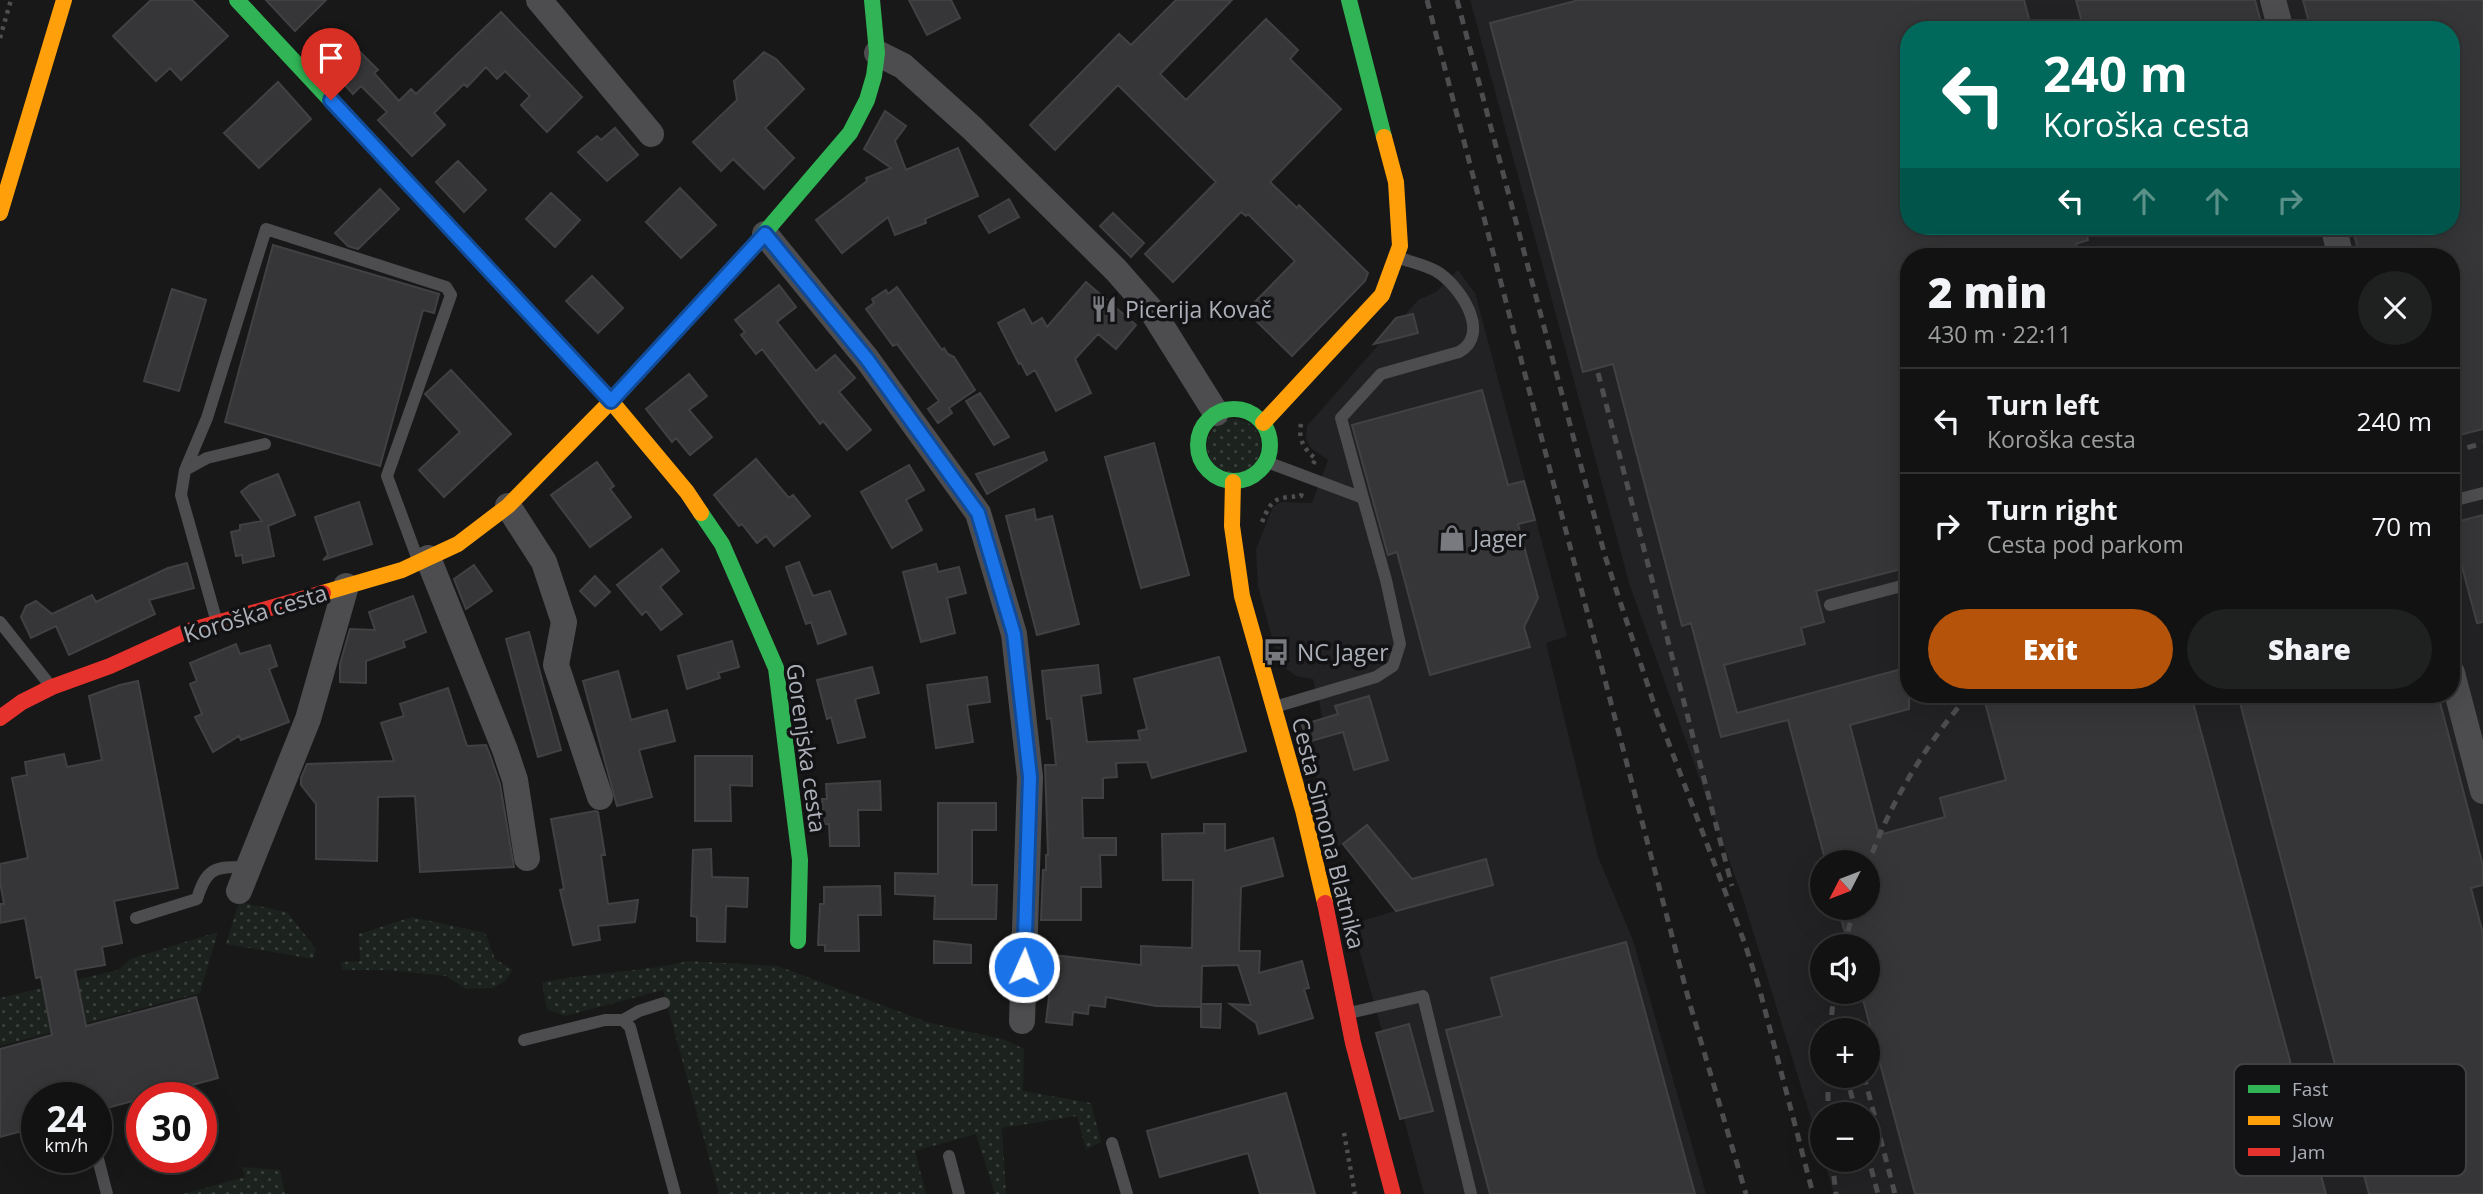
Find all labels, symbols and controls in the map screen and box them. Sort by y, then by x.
pin [301,28,361,100]
icon: arrive [312,39,350,77]
text: 240 m [2043,40,2188,106]
icon: left [1928,49,2019,140]
text: Koroška cesta [2043,103,2250,146]
icon: left [2052,182,2090,220]
icon: ahead [2125,182,2163,220]
icon: ahead [2198,182,2236,220]
icon: right [2271,182,2309,220]
text: 2 min [1928,263,2047,320]
button: close [2358,271,2432,345]
place label: Picerija Kovač [1125,293,1272,325]
restaurant icon: Picerija Kovač [1089,294,1119,324]
text: 430 m · 22:11 [1928,318,2071,350]
text: Turn left [1987,387,2099,423]
icon: left [1928,402,1966,440]
text: 240 m [2357,403,2432,439]
text: Koroška cesta [1987,423,2136,455]
text: Turn right [1987,492,2118,528]
icon: right [1928,507,1966,545]
text: 70 m [2371,508,2432,544]
place label: Jager [1471,522,1527,554]
shop icon: Jager [1437,523,1467,553]
text: Cesta pod parkom [1987,528,2184,560]
street label: Koroška cesta [179,576,331,650]
button: Exit [1928,609,2173,689]
button: Share [2187,609,2432,689]
place label: NC Jager [1297,636,1389,668]
bus stop icon: NC Jager [1261,637,1291,667]
street label: Gorenjska cesta [779,661,835,835]
street label: Cesta Simona Blatnika [1285,714,1373,952]
north arrow [1810,850,1880,920]
map controls [1810,850,1880,1172]
position arrow [987,930,1061,1004]
button: sound [1810,934,1880,1004]
button: + [1810,1018,1880,1088]
legend [2234,1064,2466,1176]
text: Fast [2292,1076,2328,1102]
speed limit sign: 30 [126,1082,217,1173]
text: 24 [46,1095,87,1142]
button: − [1810,1102,1880,1172]
text: Slow [2292,1107,2334,1133]
text: km/h [45,1133,88,1157]
text: Jam [2290,1139,2325,1165]

